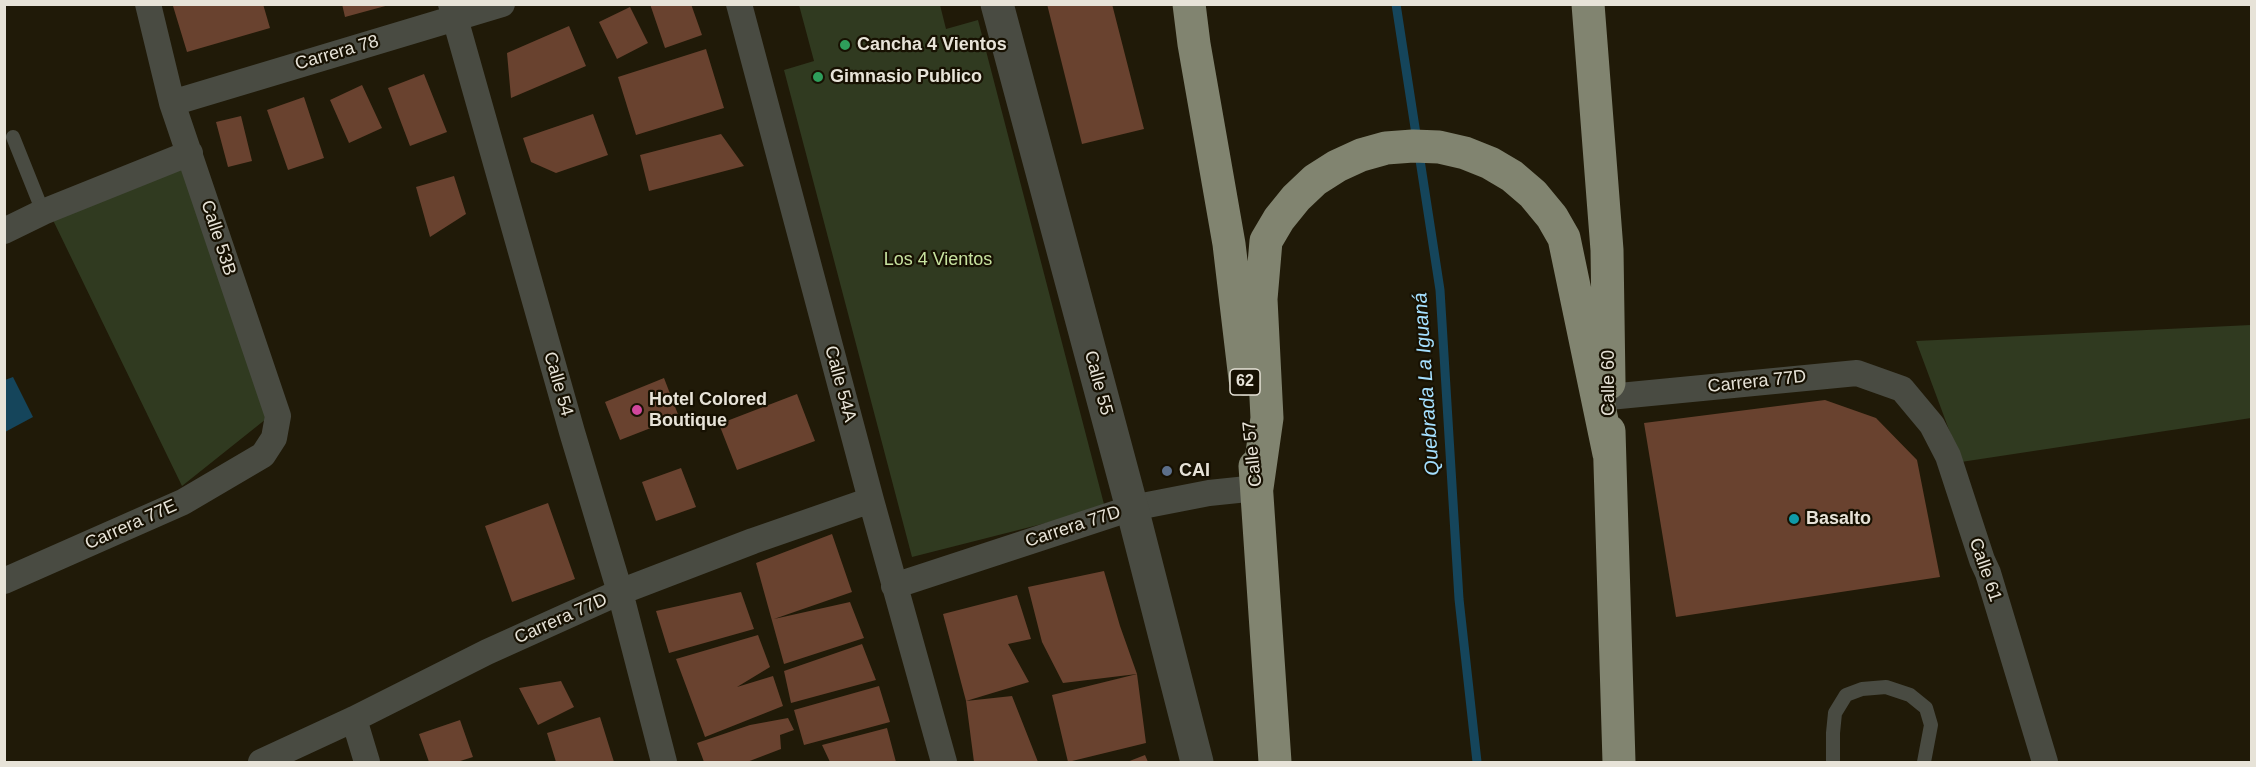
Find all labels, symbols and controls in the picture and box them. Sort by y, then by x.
street label: Carrera 78 [293,31,381,75]
place label: Cancha 4 Vientos [857,34,1007,56]
marker: Cancha 4 Vientos [838,38,852,52]
place label: Gimnasio Publico [830,66,982,88]
marker: Gimnasio Publico [811,70,825,84]
street label: Calle 53B [196,198,240,278]
park label: Los 4 Vientos [884,249,992,271]
water label: Quebrada La Iguaná [1409,292,1445,476]
street label: Calle 54A [819,344,861,424]
street label: Calle 55 [1079,348,1117,418]
street label: Calle 54 [539,349,577,419]
street label: Calle 60 [1598,350,1620,416]
street label: Carrera 77D [1707,366,1807,398]
road number: 62 [1230,369,1260,395]
place label: Hotel Colored Boutique [649,389,767,432]
marker: Hotel Colored Boutique [630,403,644,417]
street label: Calle 57 [1239,420,1267,488]
place label: CAI [1179,460,1210,482]
marker: CAI [1160,464,1174,478]
street label: Carrera 77E [82,495,180,555]
street label: Carrera 77D [1023,501,1123,553]
place label: Basalto [1806,508,1871,530]
marker: Basalto [1787,512,1801,526]
street label: Calle 61 [1964,535,2006,605]
street label: Carrera 77D [511,589,611,649]

